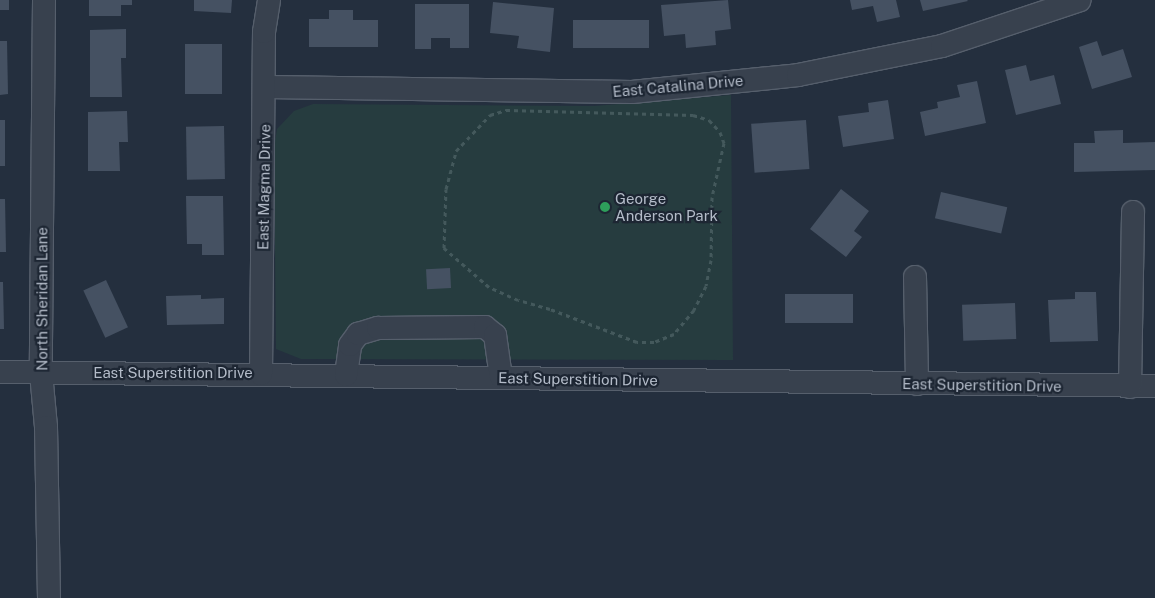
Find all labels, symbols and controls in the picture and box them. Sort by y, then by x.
street label: East Catalina Drive [612,71,744,101]
street label: East Magma Drive [254,124,274,250]
place label: George Anderson Park [615,189,718,224]
marker: George Anderson Park [599,201,611,213]
street label: North Sheridan Lane [33,227,51,371]
street label: East Superstition Drive [93,364,253,382]
street label: East Superstition Drive [498,369,658,389]
street label: East Superstition Drive [902,375,1062,395]

